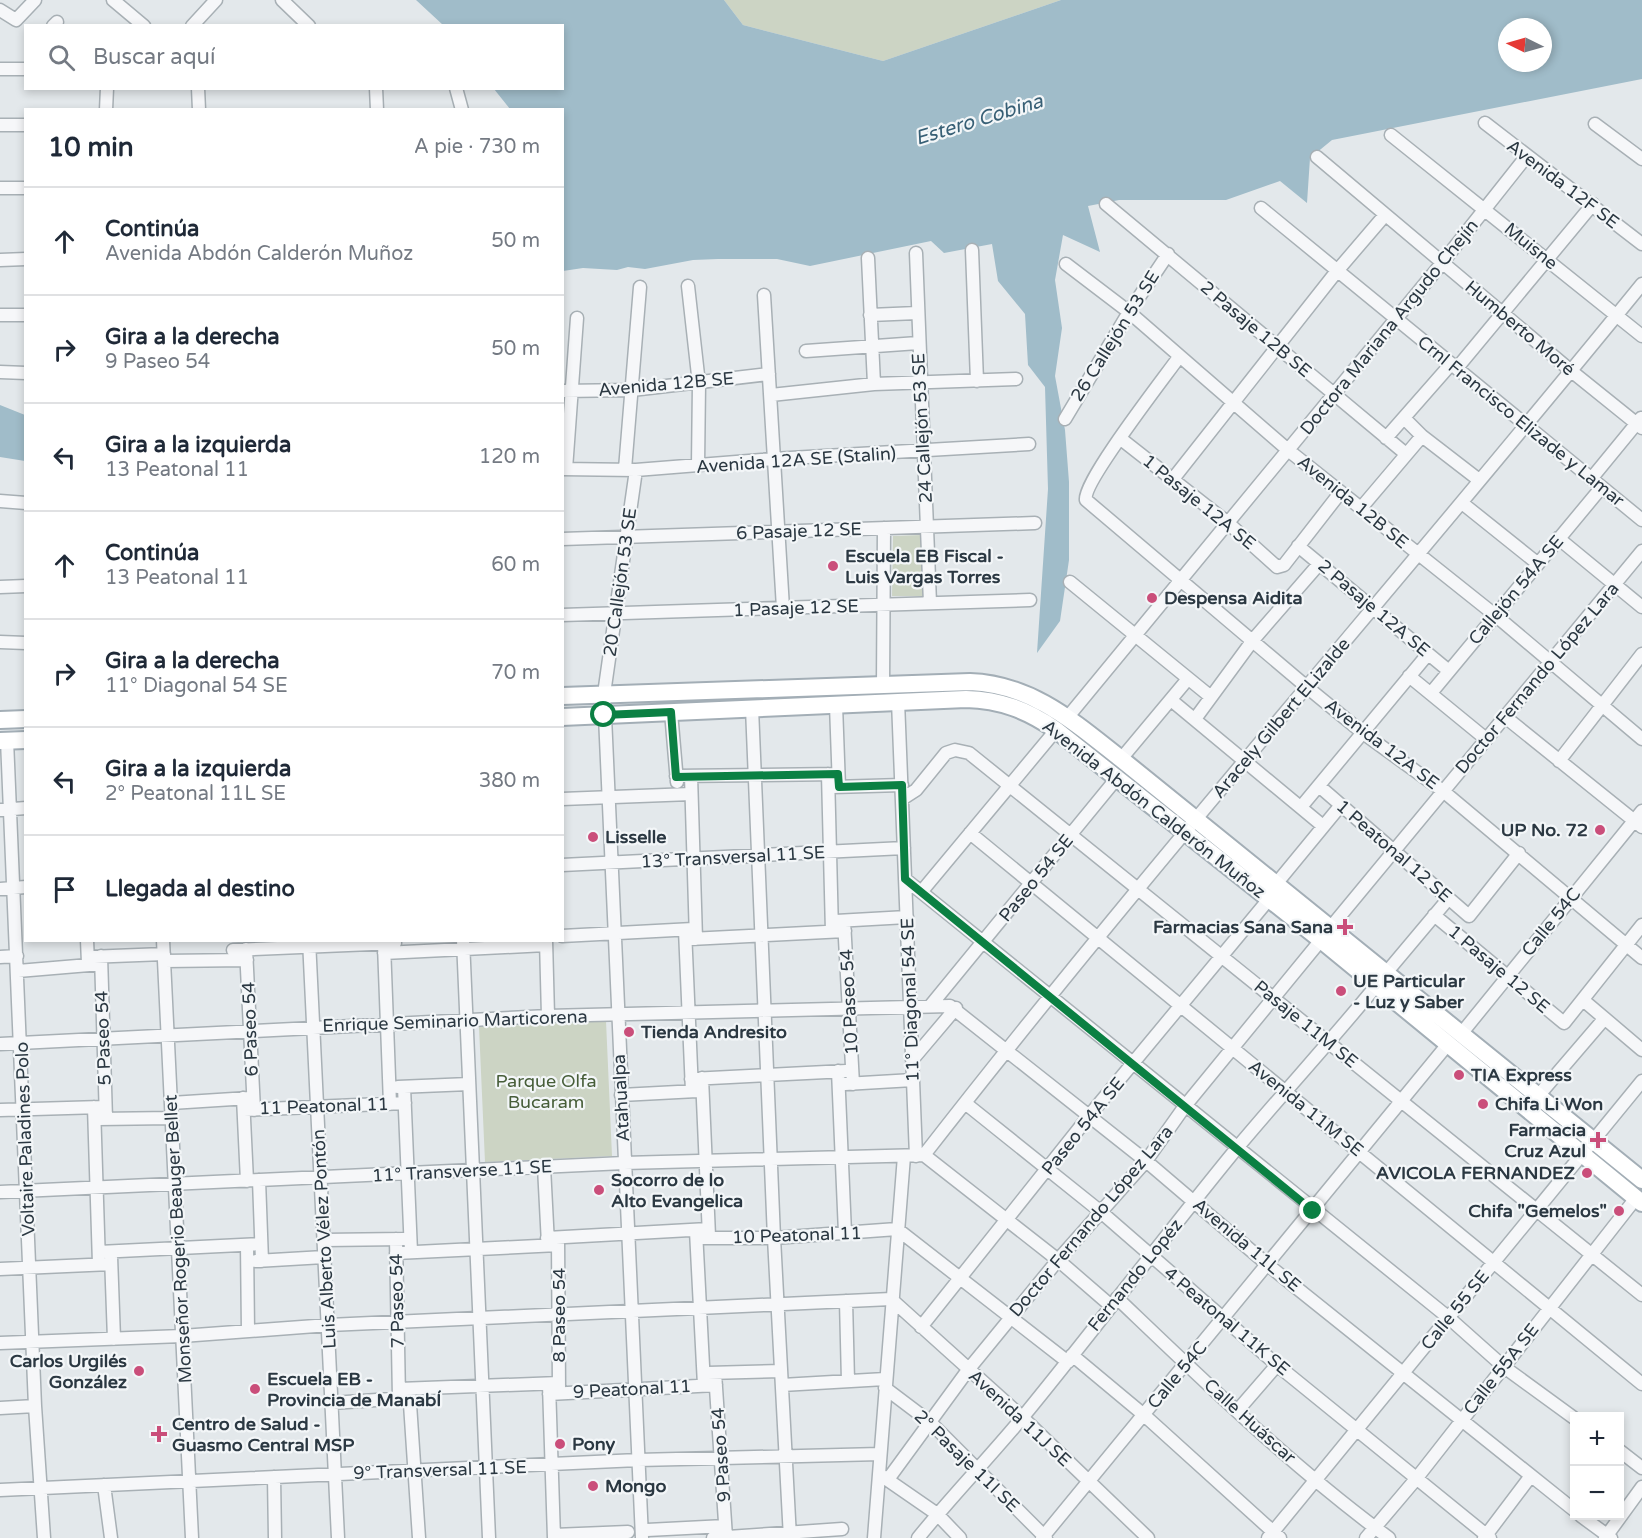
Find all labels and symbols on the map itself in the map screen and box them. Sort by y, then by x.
north arrow [1498,18,1552,72]
water label: Estero Cobina [912,89,1047,151]
street label: Avenida 12F SE [1503,135,1623,233]
street label: Doctora Mariana Argudo Chejín [1295,215,1483,439]
street label: Muisne [1500,218,1562,274]
street label: 26 Callejón 53 SE [1066,267,1164,405]
street label: 2 Pasaje 12B SE [1196,276,1316,382]
street label: Humberto Moré [1461,276,1579,380]
street label: Crnl Francisco Elizade y Lamar [1413,331,1629,511]
street label: 24 Callejón 53 SE [907,352,937,504]
street label: Avenida 12B SE [597,367,735,401]
street label: Avenida 12A SE (Stalin) [695,442,897,478]
street label: 1 Pasaje 12A SE [1138,450,1260,554]
street label: Avenida 12B SE [1293,451,1413,553]
street label: 20 Callejón 53 SE [599,506,641,658]
street label: 6 Pasaje 12 SE [736,518,862,544]
street label: Callejón 54A SE [1464,531,1568,649]
place label: Escuela EB Fiscal - Luis Vargas Torres [845,545,1004,588]
street label: 2 Pasaje 12A SE [1314,555,1434,661]
marker: Escuela EB Fiscal - Luis Vargas Torres [826,559,840,573]
street label: Doctor Fernando López Lara [1450,578,1624,778]
place label: Despensa Aidita [1164,587,1303,609]
marker: Despensa Aidita [1145,591,1159,605]
street label: 1 Pasaje 12 SE [733,595,859,621]
street label: Aracely Gilbert ELizalde [1207,633,1355,803]
street label: Avenida 12A SE [1321,694,1443,794]
route start [590,701,616,727]
street label: Avenida Abdón Calderón Muñoz [1038,715,1270,903]
street label: 1 Peatonal 12 SE [1332,795,1456,907]
place label: UP No. 72 [1501,819,1588,841]
marker: UP No. 72 [1593,823,1607,837]
place label: Lisselle [605,826,666,848]
marker: Lisselle [586,830,600,844]
street label: Paseo 54 SE [994,830,1078,926]
street label: 13° Transversal 11 SE [640,841,826,873]
street label: Calle 54C [1517,883,1585,961]
place label: Farmacias Sana Sana [1153,916,1333,938]
street label: 11° Diagonal 54 SE [896,917,924,1083]
marker: Farmacias Sana Sana [1338,920,1352,934]
street label: 1 Pasaje 12 SE [1444,920,1554,1018]
street label: 10 Paseo 54 [835,948,863,1056]
place label: UE Particular - Luz y Saber [1353,970,1466,1013]
street label: Pasaje 11M SE [1250,975,1362,1073]
street label: 6 Paseo 54 [237,981,263,1077]
marker: UE Particular - Luz y Saber [1334,984,1348,998]
street label: 5 Paseo 54 [90,990,116,1086]
street label: Enrique Seminario Marticorena [322,1005,588,1037]
place label: Tienda Andresito [640,1021,787,1043]
marker: Tienda Andresito [622,1025,636,1039]
street label: Voltaire Paladines Polo [11,1041,39,1237]
street label: Atahualpa [608,1054,634,1142]
street label: Avenida 11M SE [1244,1055,1368,1161]
place label: TIA Express [1470,1064,1572,1086]
marker: TIA Express [1452,1068,1466,1082]
park label: Parque Olfa Bucaram [495,1070,597,1113]
street label: Paseo 54A SE [1037,1073,1129,1179]
street label: 11 Peatonal 11 [259,1093,389,1119]
place label: Chifa Li Won [1495,1093,1603,1115]
street label: Monseñor Rogerio Beauger Bellet [159,1094,197,1384]
marker: Chifa Li Won [1476,1097,1490,1111]
place label: Farmacia Cruz Azul [1504,1119,1586,1162]
street label: Doctor Fernando López Lara [1004,1121,1178,1321]
street label: Luis Alberto Vélez Pontón [307,1129,341,1349]
marker: Farmacia Cruz Azul [1591,1133,1605,1147]
street label: 11° Transverse 11 SE [371,1155,553,1187]
place label: AVICOLA FERNANDEZ [1376,1162,1576,1184]
marker: AVICOLA FERNANDEZ [1580,1166,1594,1180]
place label: Socorro de lo Alto Evangelica [611,1169,743,1212]
marker: Socorro de lo Alto Evangelica [592,1183,606,1197]
street label: Avenida 11L SE [1189,1193,1305,1297]
route end [1299,1197,1325,1223]
place label: Chifa "Gemelos" [1468,1200,1607,1222]
marker: Chifa "Gemelos" [1612,1204,1626,1218]
street label: Fernando Lopéz [1083,1214,1187,1336]
street label: 10 Peatonal 11 [732,1222,862,1248]
street label: 7 Paseo 54 [385,1253,409,1349]
street label: 4 Peatonal 11K SE [1159,1262,1295,1380]
street label: Calle 55 SE [1416,1266,1494,1354]
street label: 8 Paseo 54 [548,1268,570,1362]
street label: Calle 55A SE [1459,1319,1543,1419]
street label: Calle 54C [1142,1337,1212,1413]
place label: Carlos Urgilés González [10,1350,127,1393]
marker: Carlos Urgilés González [132,1364,146,1378]
street label: Avenida 11J SE [964,1365,1076,1471]
place label: Escuela EB - Provincia de ManabÍ [267,1368,441,1411]
street label: Calle Huáscar [1199,1374,1301,1468]
street label: 9 Peatonal 11 [572,1375,692,1403]
marker: Escuela EB - Provincia de ManabÍ [248,1382,262,1396]
street label: 2° Pasaje 11I SE [910,1405,1024,1517]
street label: 9 Paseo 54 [707,1407,735,1503]
place label: Centro de Salud - Guasmo Central MSP [172,1413,354,1456]
marker: Centro de Salud - Guasmo Central MSP [150,1425,168,1443]
place label: Pony [572,1433,616,1455]
marker: Pony [553,1437,567,1451]
street label: 9° Transversal 11 SE [353,1456,527,1484]
place label: Mongo [605,1475,666,1497]
marker: Mongo [586,1479,600,1493]

